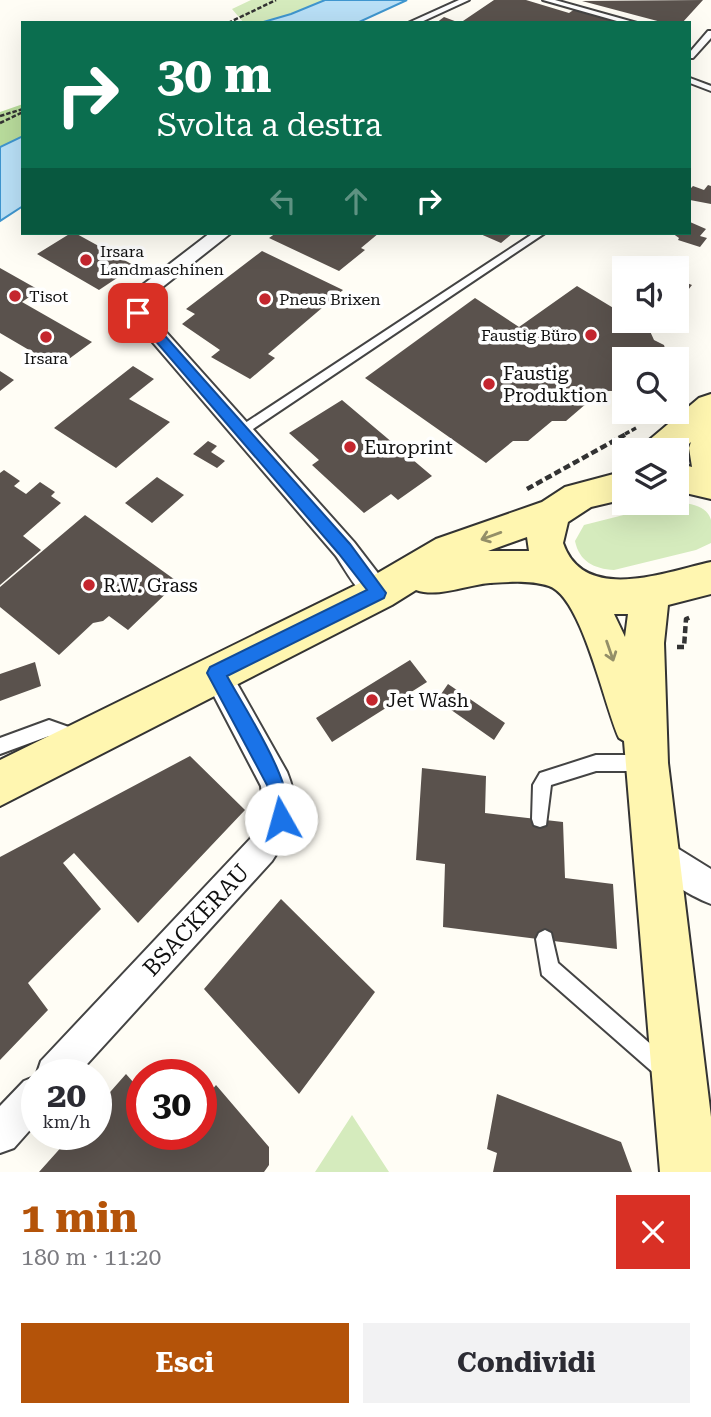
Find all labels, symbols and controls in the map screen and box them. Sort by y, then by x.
text: 30 m [157,47,272,104]
icon: right [42,49,133,140]
text: Svolta a destra [157,106,382,144]
icon: left [264,182,302,220]
icon: ahead [337,182,375,220]
icon: right [410,182,448,220]
place label: Irsara Landmaschinen [100,242,224,279]
marker: Irsara Landmaschinen [78,252,94,268]
map controls [612,256,689,515]
button: sound [612,256,689,333]
pin [108,283,168,343]
place label: Tisot [29,287,68,306]
marker: Tisot [7,288,23,304]
place label: Pneus Brixen [279,290,381,309]
marker: Pneus Brixen [257,291,273,307]
icon: arrive [119,294,157,332]
place label: Faustig Büro [481,326,577,345]
marker: Faustig Büro [583,327,599,343]
marker: Irsara [38,329,54,345]
button: search [612,347,689,424]
place label: Irsara [24,349,68,368]
place label: Faustig Produktion [503,362,608,407]
marker: Faustig Produktion [481,376,497,392]
place label: Europrint [364,436,453,459]
button: layers [612,438,689,515]
marker: Europrint [342,439,358,455]
one-way arrow [480,531,502,543]
place label: R.W. Grass [103,574,198,597]
marker: R.W. Grass [81,577,97,593]
one-way arrow [604,640,617,662]
place label: Jet Wash [386,689,469,712]
marker: Jet Wash [364,692,380,708]
position arrow [244,782,318,856]
street label: BSACKERAU [138,859,255,982]
speed limit sign: 30 [126,1059,217,1150]
text: 20 [47,1075,86,1116]
text: km/h [42,1111,91,1132]
text: 1 min [21,1193,138,1242]
button: close [616,1195,690,1269]
text: 180 m · 11:20 [21,1244,161,1271]
button: Esci [21,1323,349,1403]
button: Condividi [363,1323,690,1403]

